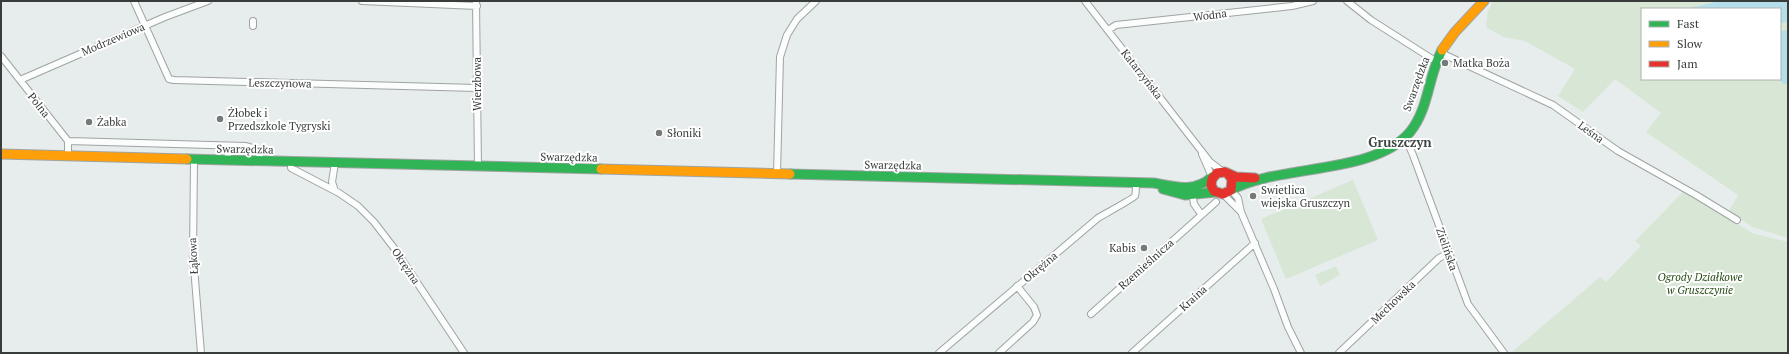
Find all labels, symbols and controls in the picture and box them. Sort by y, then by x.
street label: Wodna [1192,6,1228,24]
legend [1641,8,1781,80]
text: Fast [1677,16,1700,31]
street label: Modrzewiowa [79,19,147,59]
text: Slow [1677,36,1703,51]
street label: Katarzyńska [1118,46,1166,102]
street label: Swarzędzka [1400,54,1433,113]
street label: Wierzbowa [470,56,484,111]
place label: Matka Boża [1453,56,1510,70]
text: Jam [1677,56,1698,71]
marker: Matka Boża [1440,58,1450,68]
street label: Leszczynowa [248,75,312,91]
street label: Polna [25,90,53,121]
place label: Żłobek i Przedszkole Tygryski [228,106,331,133]
marker: Żłobek i Przedszkole Tygryski [215,114,225,124]
place label: Żabka [97,115,127,129]
marker: Żabka [84,117,94,127]
street label: Leśna [1575,118,1607,146]
place label: Słoniki [667,126,701,140]
marker: Słoniki [654,128,664,138]
district label: Gruszczyn [1368,133,1432,151]
street label: Swarzędzka [216,142,274,157]
street label: Swarzędzka [540,150,598,165]
street label: Swarzędzka [864,158,922,173]
place label: Swietlica wiejska Gruszczyn [1260,183,1351,210]
marker: Swietlica wiejska Gruszczyn [1248,191,1258,201]
street label: Zielińska [1433,226,1461,273]
street label: Rzemieślnicza [1115,235,1177,292]
street label: Łąkowa [185,237,201,275]
place label: Kabis [1109,241,1136,255]
marker: Kabis [1139,243,1149,253]
street label: Okrężna [389,245,423,287]
street label: Okrężna [1020,248,1061,286]
park label: Ogrody Działkowe w Gruszczynie [1658,270,1742,297]
street label: Mechowska [1368,277,1419,327]
street label: Kraina [1176,282,1210,314]

